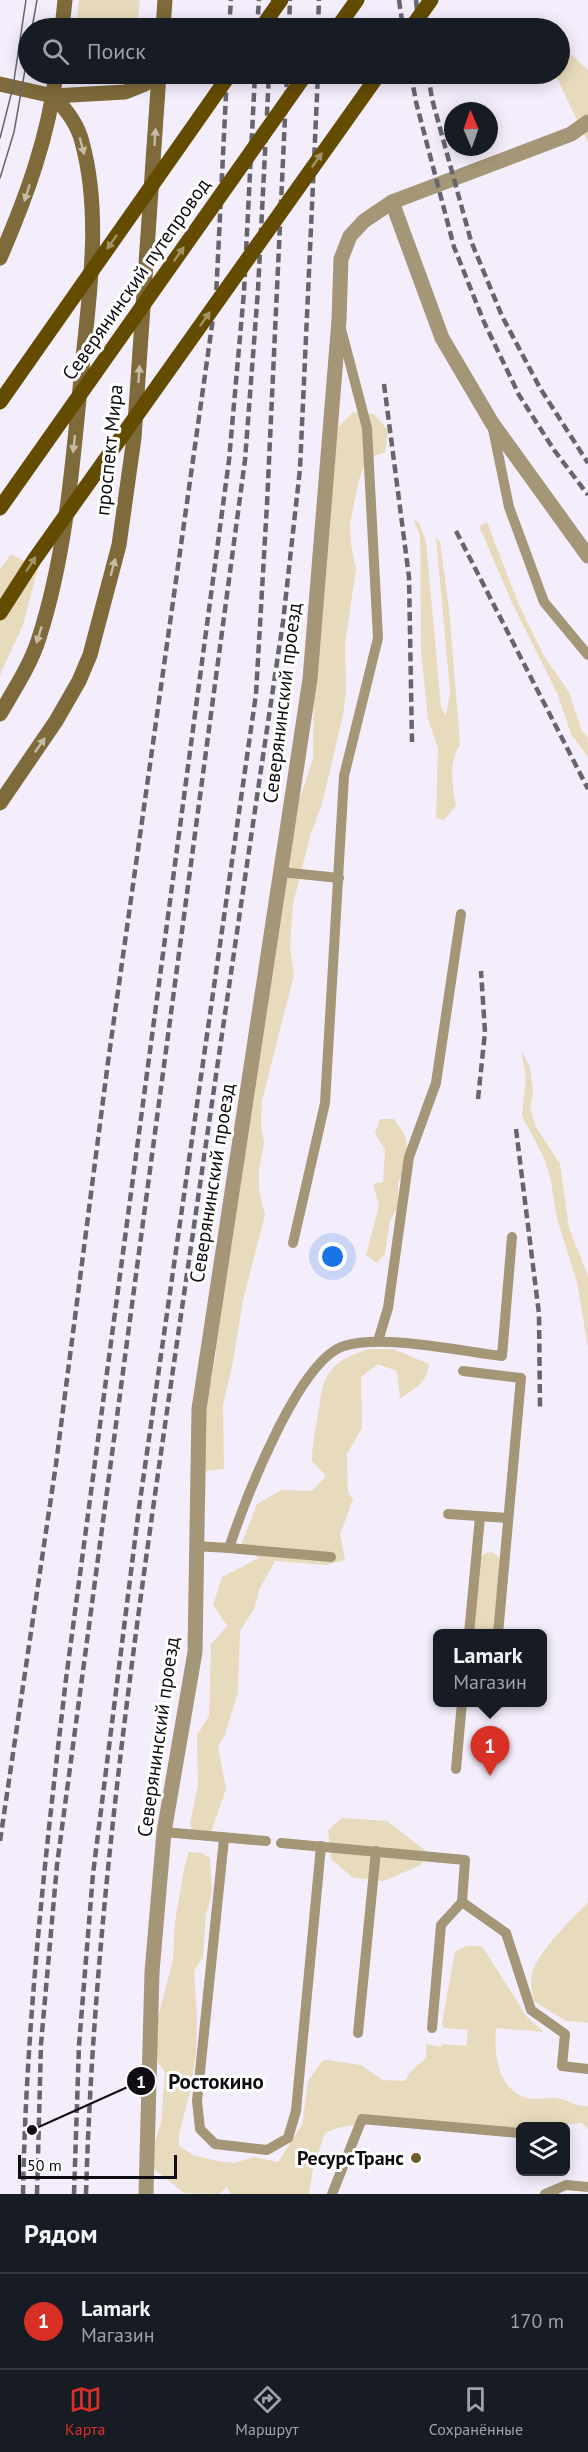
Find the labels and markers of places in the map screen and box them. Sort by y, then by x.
pin: 1 [470,1726,510,1776]
callout: Ростокино [126,2062,276,2101]
place label: РесурсТранс [297,2145,404,2171]
marker: РесурсТранс [409,2151,423,2165]

